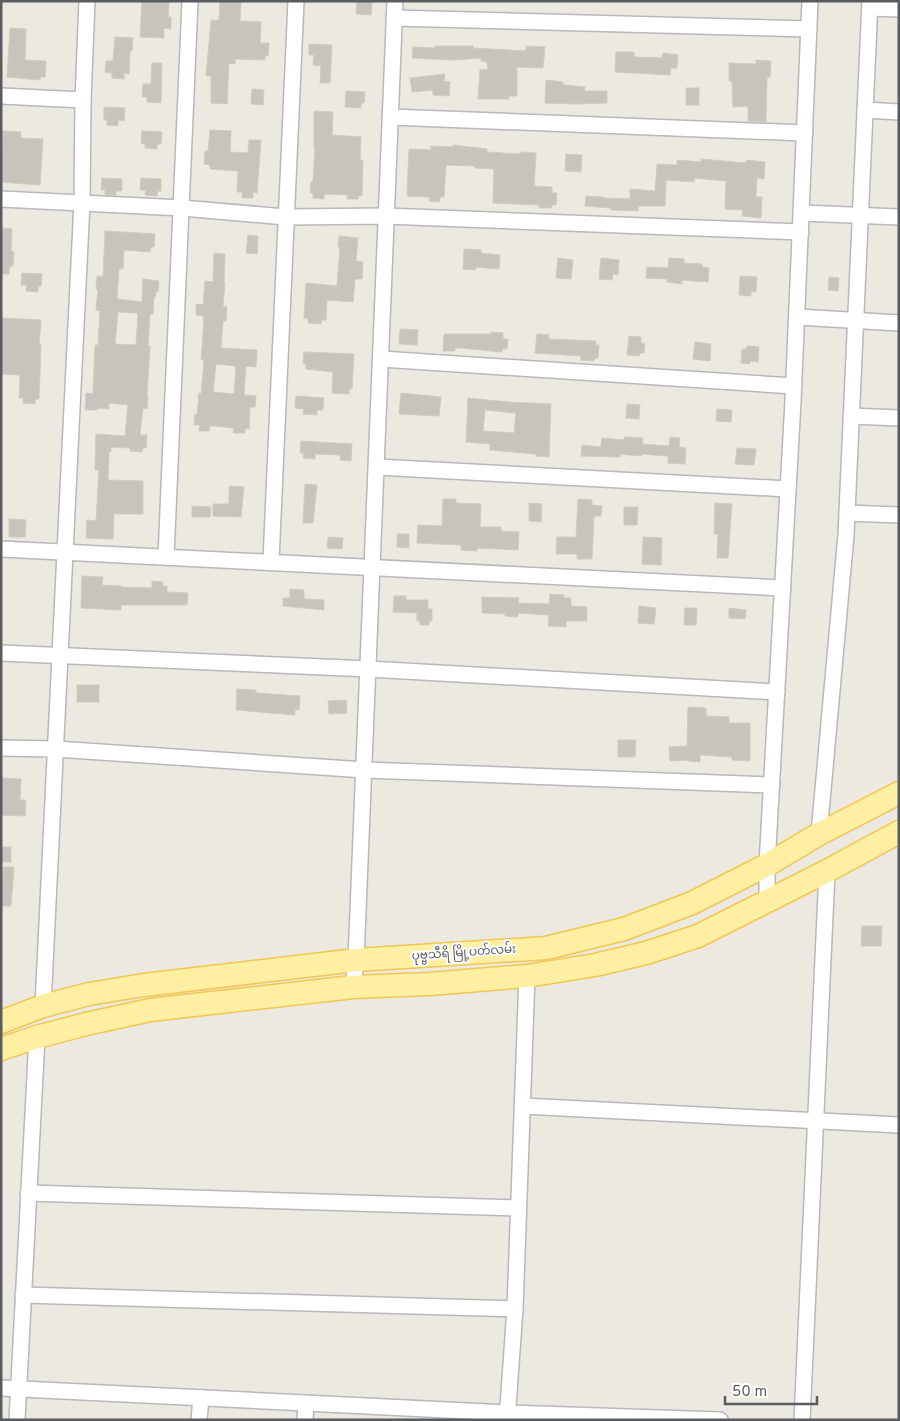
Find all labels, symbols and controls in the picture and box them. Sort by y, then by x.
street label: ပုဗ္ဗသီရိ မြို့ပတ်လမ်း [411,939,517,966]
scale bar [725,1374,818,1406]
text: 50 m [732,1383,767,1402]

